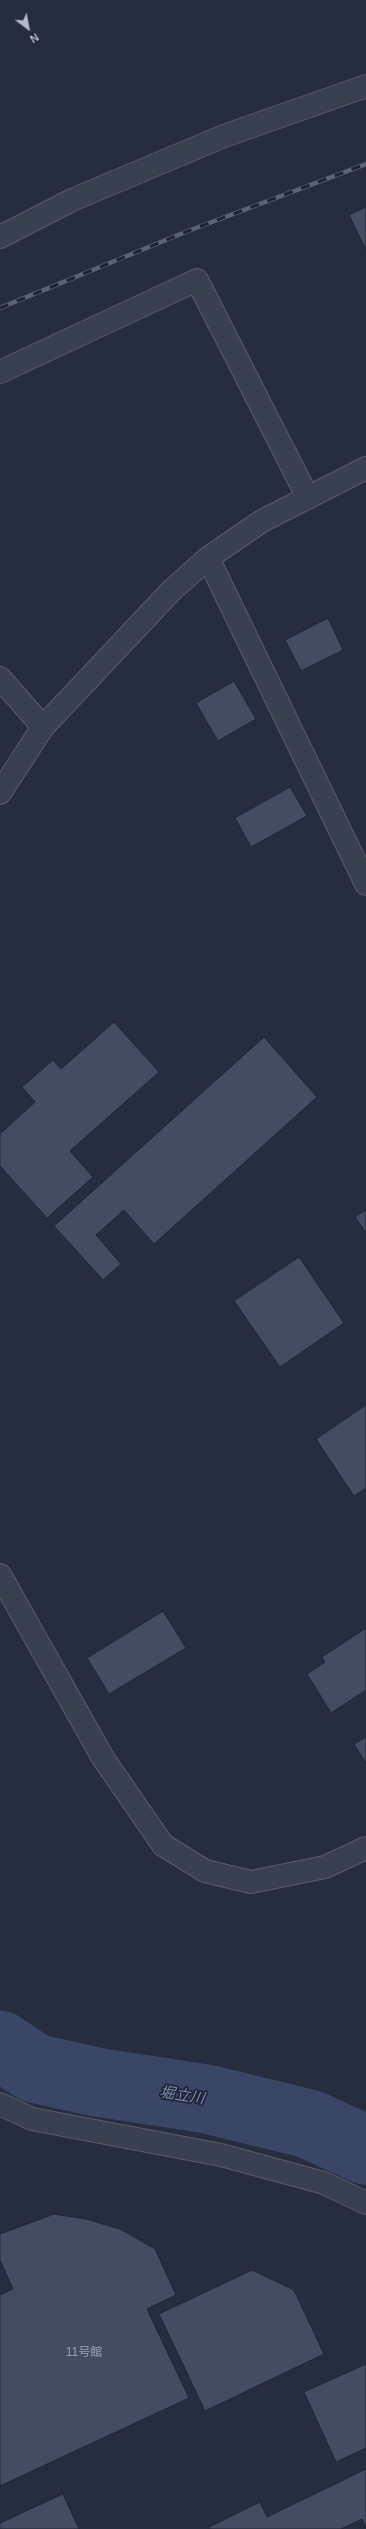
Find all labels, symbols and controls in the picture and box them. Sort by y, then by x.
north arrow [8,8,48,48]
text: N [28,31,41,45]
water label: 堀立川 [158,2084,206,2108]
house number: 11号館 [66,2346,102,2360]

